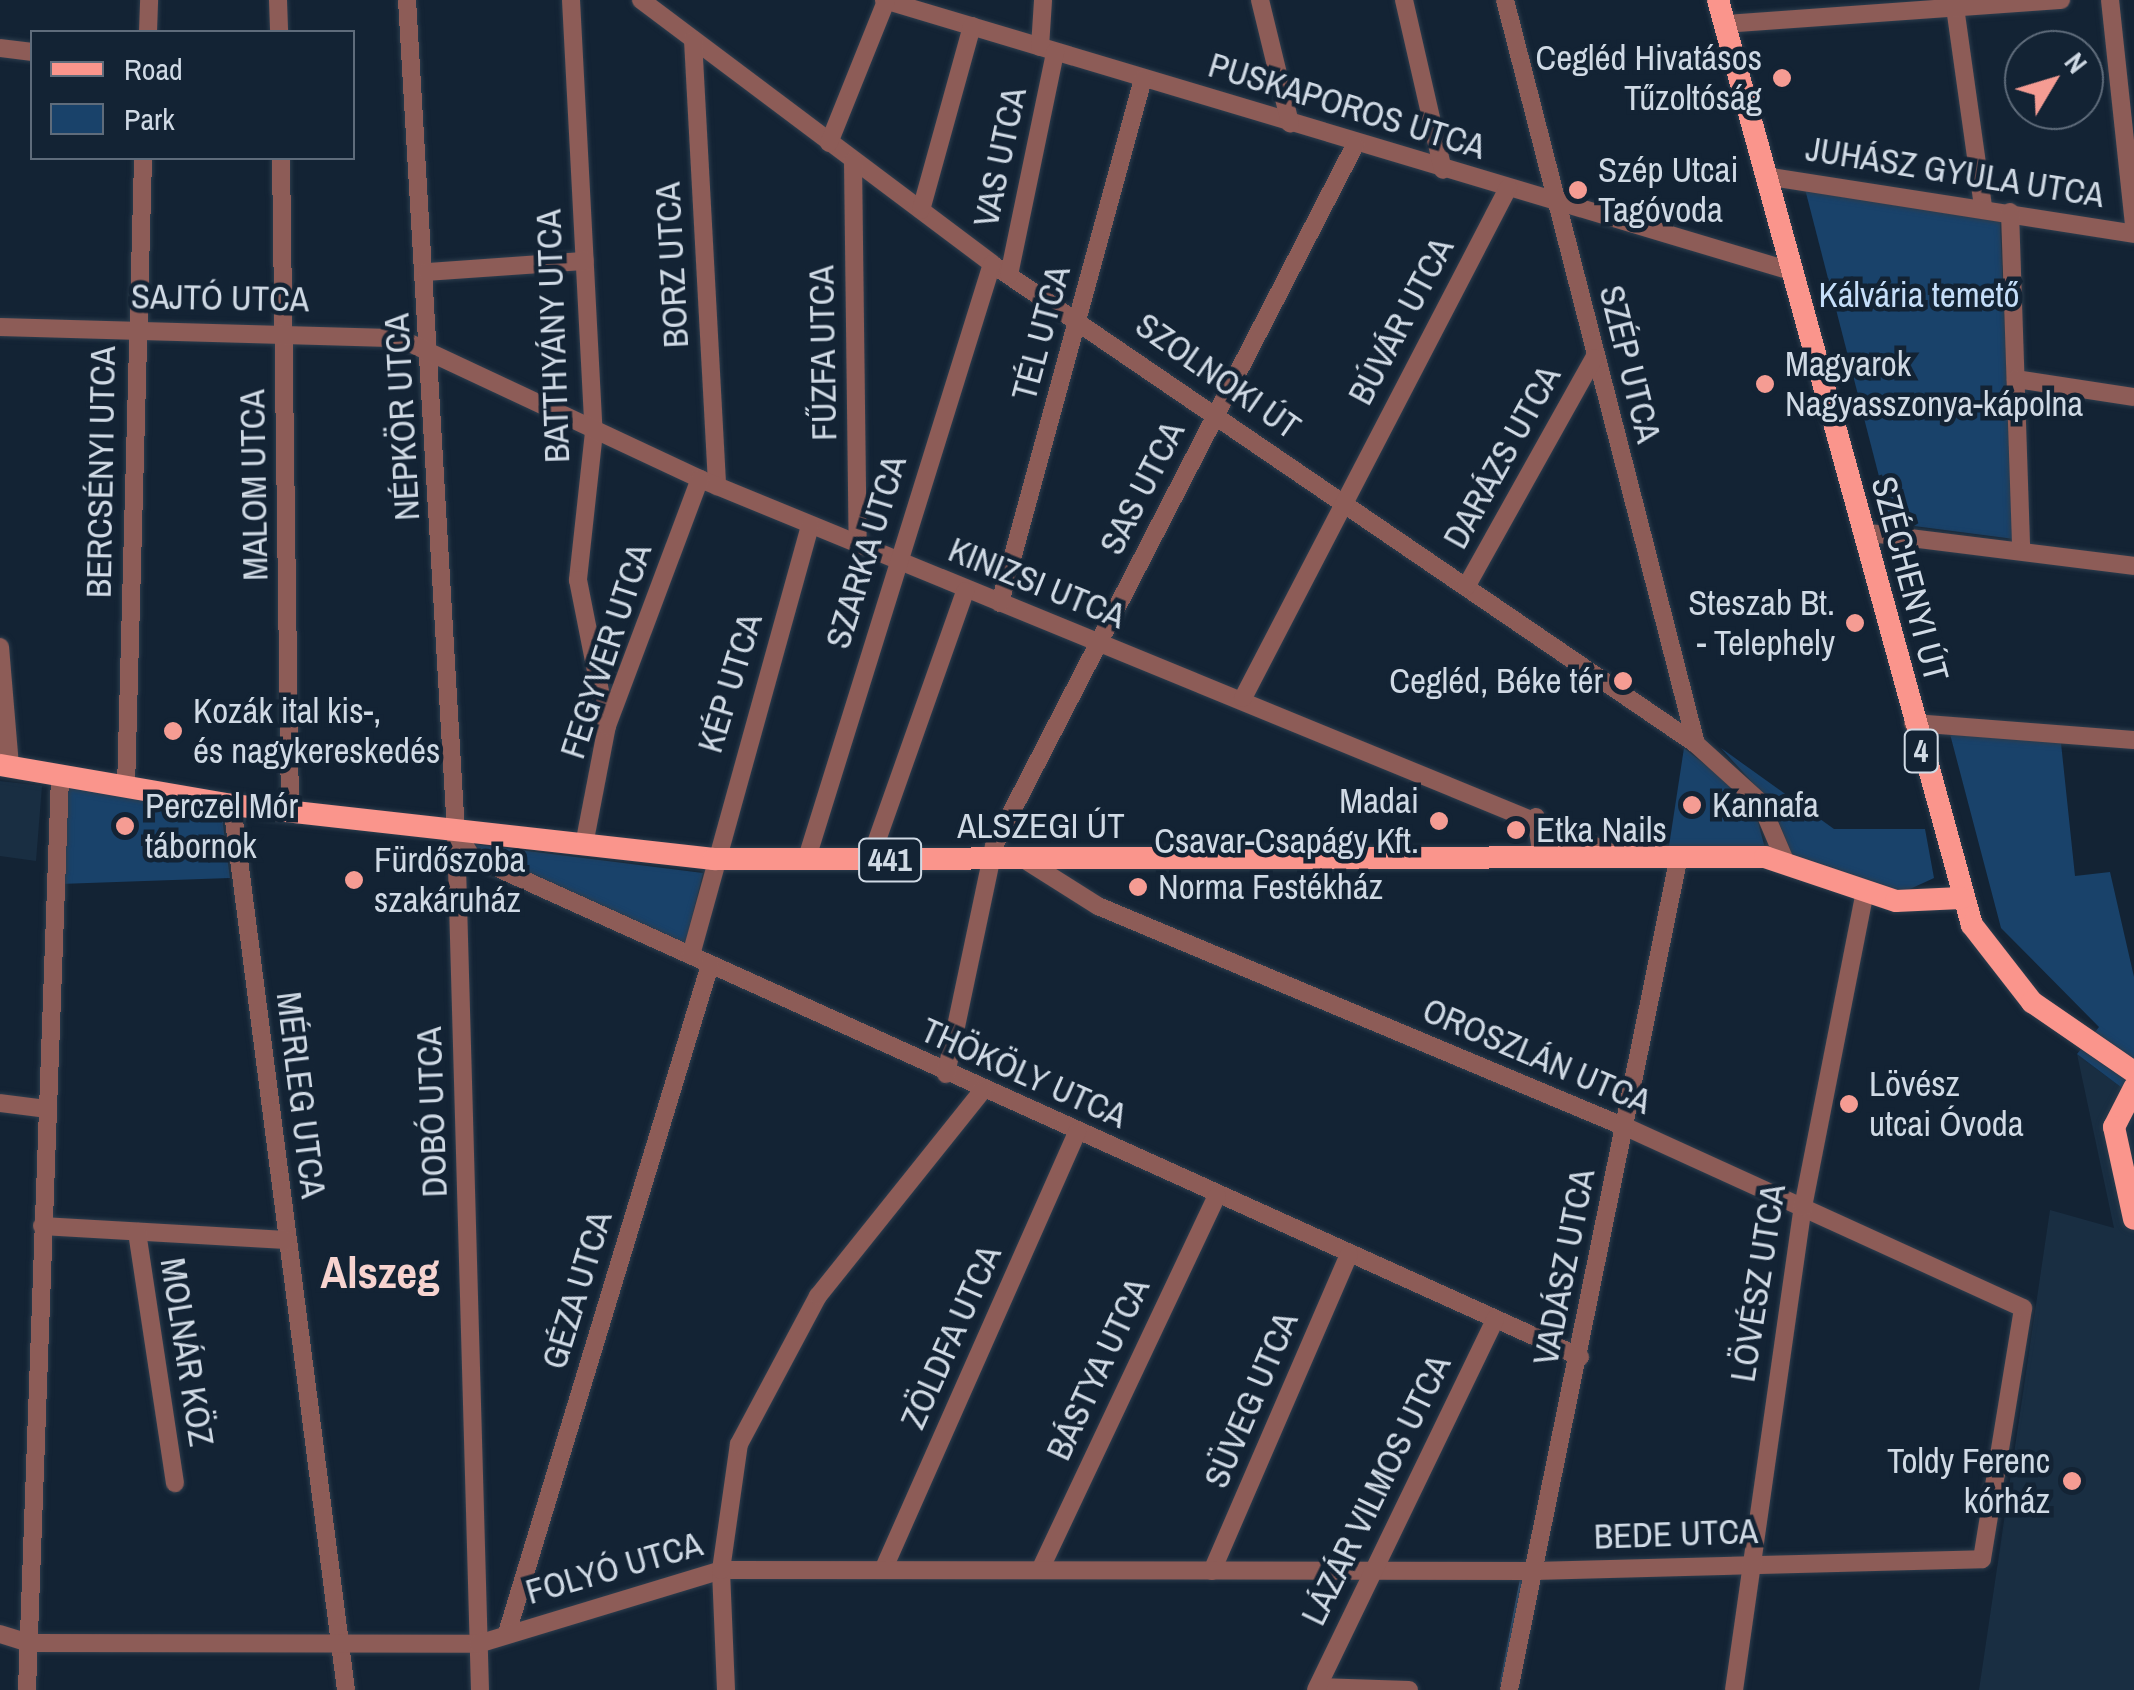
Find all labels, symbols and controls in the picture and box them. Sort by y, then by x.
legend [30,30,355,160]
north arrow [2004,30,2104,130]
place label: Cegléd Hivatásos Tűzoltóság [1535,37,1762,119]
street label: PUSKAPOROS UTCA [1204,44,1490,168]
text: N [2056,45,2096,81]
text: Road [124,49,183,89]
marker: Cegléd Hivatásos Tűzoltóság [1771,67,1793,89]
street label: VAS UTCA [965,83,1035,231]
text: Park [124,99,175,139]
street label: JUHÁSZ GYULA UTCA [1802,128,2108,216]
place label: Szép Utcai Tagóvoda [1598,149,1738,231]
marker: Szép Utcai Tagóvoda [1567,179,1589,201]
street label: BORZ UTCA [647,181,697,349]
street label: BATTHYÁNY UTCA [528,208,578,464]
street label: BÚVÁR UTCA [1340,230,1462,412]
street label: TÉL UTCA [1003,261,1079,405]
street label: FŰZFA UTCA [800,264,846,442]
park label: Kálvária temető [1818,274,2020,316]
street label: SAJTÓ UTCA [131,275,309,321]
street label: SZÉP UTCA [1590,281,1670,447]
street label: SZOLNOKI ÚT [1128,304,1308,448]
street label: NÉPKÖR UTCA [376,312,428,522]
place label: Magyarok Nagyasszonya-kápolna [1785,343,2083,425]
street label: BERCSÉNYI UTCA [78,346,124,598]
street label: DARÁZS UTCA [1435,358,1569,556]
marker: Magyarok Nagyasszonya-kápolna [1754,373,1776,395]
street label: MALOM UTCA [231,389,277,581]
street label: SAS UTCA [1091,415,1193,561]
street label: SZARKA UTCA [817,450,915,654]
street label: SZÉCHENYI ÚT [1862,472,1958,686]
street label: KINIZSI UTCA [943,529,1131,637]
street label: FEGYVER UTCA [552,538,660,764]
place label: Steszab Bt. - Telephely [1688,582,1835,664]
street label: KÉP UTCA [689,608,771,758]
marker: Steszab Bt. - Telephely [1844,612,1866,634]
place label: Cegléd, Béke tér [1389,660,1603,702]
marker: Cegléd, Béke tér [1612,670,1634,692]
place label: Kozák ital kis-, és nagykereskedés [193,690,440,772]
marker: Kozák ital kis-, és nagykereskedés [162,720,184,742]
road number: 4 [1904,724,1938,778]
place label: Madai Csavar-Csapágy Kft. [1154,780,1419,862]
place label: Kannafa [1712,784,1819,826]
place label: Perczel Mór tábornok [145,785,298,867]
marker: Kannafa [1681,794,1703,816]
street label: ALSZEGI ÚT [957,805,1125,847]
place label: Etka Nails [1536,809,1667,851]
marker: Madai Csavar-Csapágy Kft. [1428,810,1450,832]
marker: Perczel Mór tábornok [114,815,136,837]
marker: Etka Nails [1505,819,1527,841]
road number: 441 [858,833,922,887]
place label: Fürdőszoba szakáruház [374,839,526,921]
place label: Norma Festékház [1158,866,1383,908]
marker: Fürdőszoba szakáruház [343,869,365,891]
marker: Norma Festékház [1127,876,1149,898]
street label: OROSZLÁN UTCA [1417,989,1657,1123]
street label: MÉRLEG UTCA [268,990,334,1200]
street label: THÖKÖLY UTCA [914,1009,1134,1137]
street label: DOBÓ UTCA [408,1026,456,1198]
place label: Lövész utcai Óvoda [1869,1063,2024,1145]
marker: Lövész utcai Óvoda [1838,1093,1860,1115]
street label: VADÁSZ UTCA [1524,1165,1604,1369]
street label: LÖVÉSZ UTCA [1722,1181,1794,1385]
street label: GÉZA UTCA [533,1205,621,1375]
street label: ZÖLDFA UTCA [892,1238,1010,1436]
district label: Alszeg [321,1245,439,1299]
street label: MOLNÁR KÖZ [151,1255,223,1449]
street label: BÁSTYA UTCA [1037,1271,1159,1467]
street label: SÜVEG UTCA [1195,1306,1307,1494]
street label: LÁZÁR VILMOS UTCA [1292,1348,1460,1632]
place label: Toldy Ferenc kórház [1887,1440,2050,1522]
marker: Toldy Ferenc kórház [2059,1468,2085,1494]
street label: BEDE UTCA [1593,1510,1759,1558]
street label: FOLYÓ UTCA [521,1523,707,1613]

